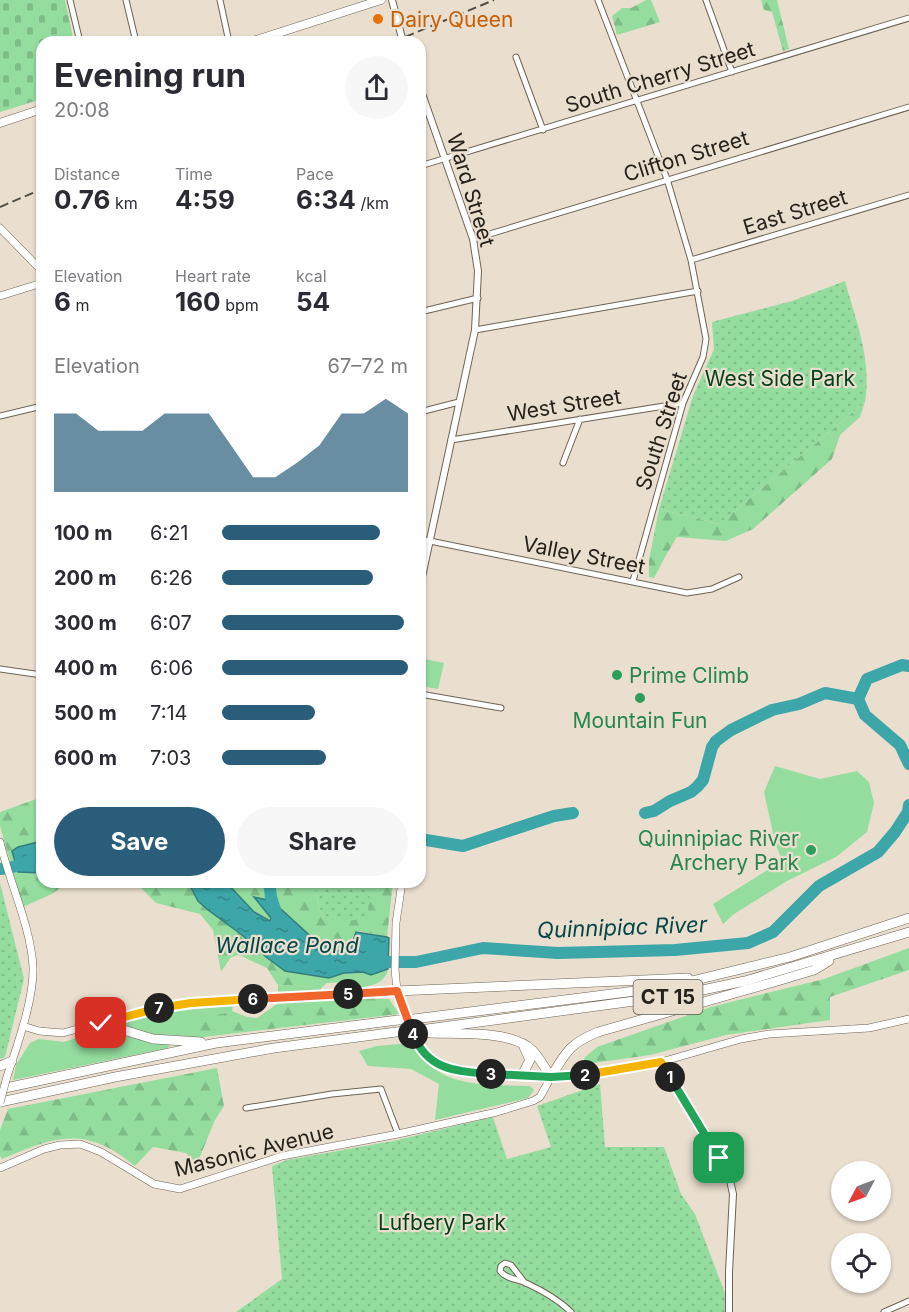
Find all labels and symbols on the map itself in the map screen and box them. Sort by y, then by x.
place label: Dairy Queen [390,7,513,32]
marker: Dairy Queen [371,12,385,26]
street label: South Cherry Street [562,36,758,118]
street label: Clifton Street [620,125,752,187]
street label: Ward Street [442,130,500,250]
street label: East Street [740,184,850,240]
park label: West Side Park [705,366,856,391]
street label: South Street [630,369,692,493]
street label: West Street [505,384,623,426]
street label: Valley Street [521,531,647,579]
place label: Prime Climb [629,663,749,688]
marker: Prime Climb [610,668,624,682]
marker: Mountain Fun [633,691,647,705]
place label: Mountain Fun [572,708,708,733]
place label: Quinnipiac River Archery Park [638,826,799,875]
marker: Quinnipiac River Archery Park [804,843,818,857]
water label: Quinnipiac River [537,911,708,943]
water label: Wallace Pond [215,932,359,958]
pin: 5 [333,979,363,1009]
road number: CT 15 [634,980,702,1014]
pin: 6 [238,984,268,1014]
pin: 7 [144,993,174,1023]
pin [75,997,126,1048]
pin: 4 [398,1019,428,1049]
pin: 3 [476,1059,506,1089]
pin: 2 [570,1060,600,1090]
pin: 1 [655,1062,685,1092]
street label: Masonic Avenue [172,1118,336,1182]
pin [693,1132,744,1183]
north arrow [831,1161,891,1221]
park label: Lufbery Park [378,1210,507,1235]

